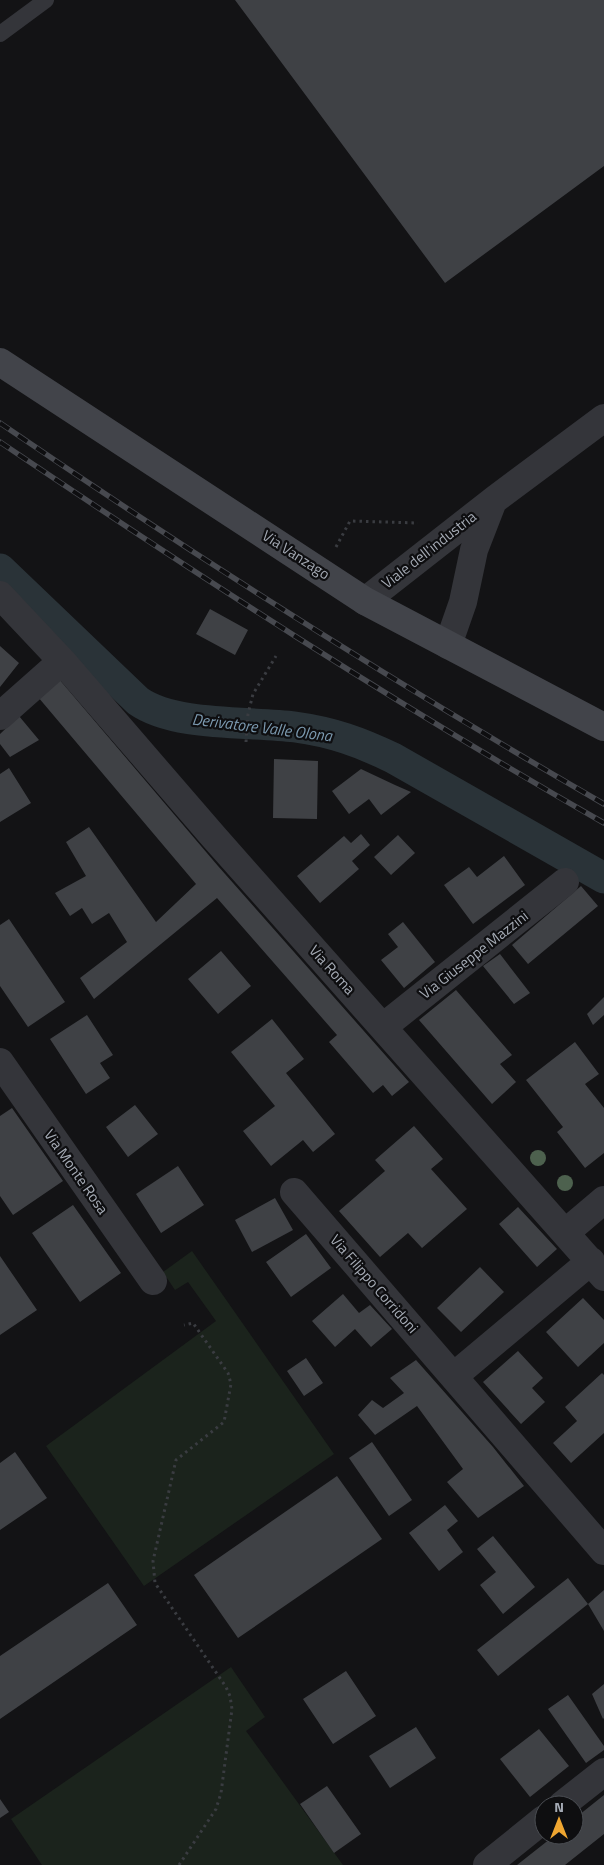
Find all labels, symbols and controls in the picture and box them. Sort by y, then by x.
street label: Viale dell'industria [376,505,481,594]
street label: Via Vanzago [258,524,335,585]
water label: Derivatore Valle Olona [191,707,334,748]
street label: Via Giuseppe Mazzini [414,905,533,1005]
street label: Via Roma [304,940,361,1000]
street label: Via Monte Rosa [39,1125,114,1219]
street label: Via Filippo Corridoni [325,1229,424,1338]
north arrow [534,1795,584,1845]
text: N [554,1796,564,1817]

